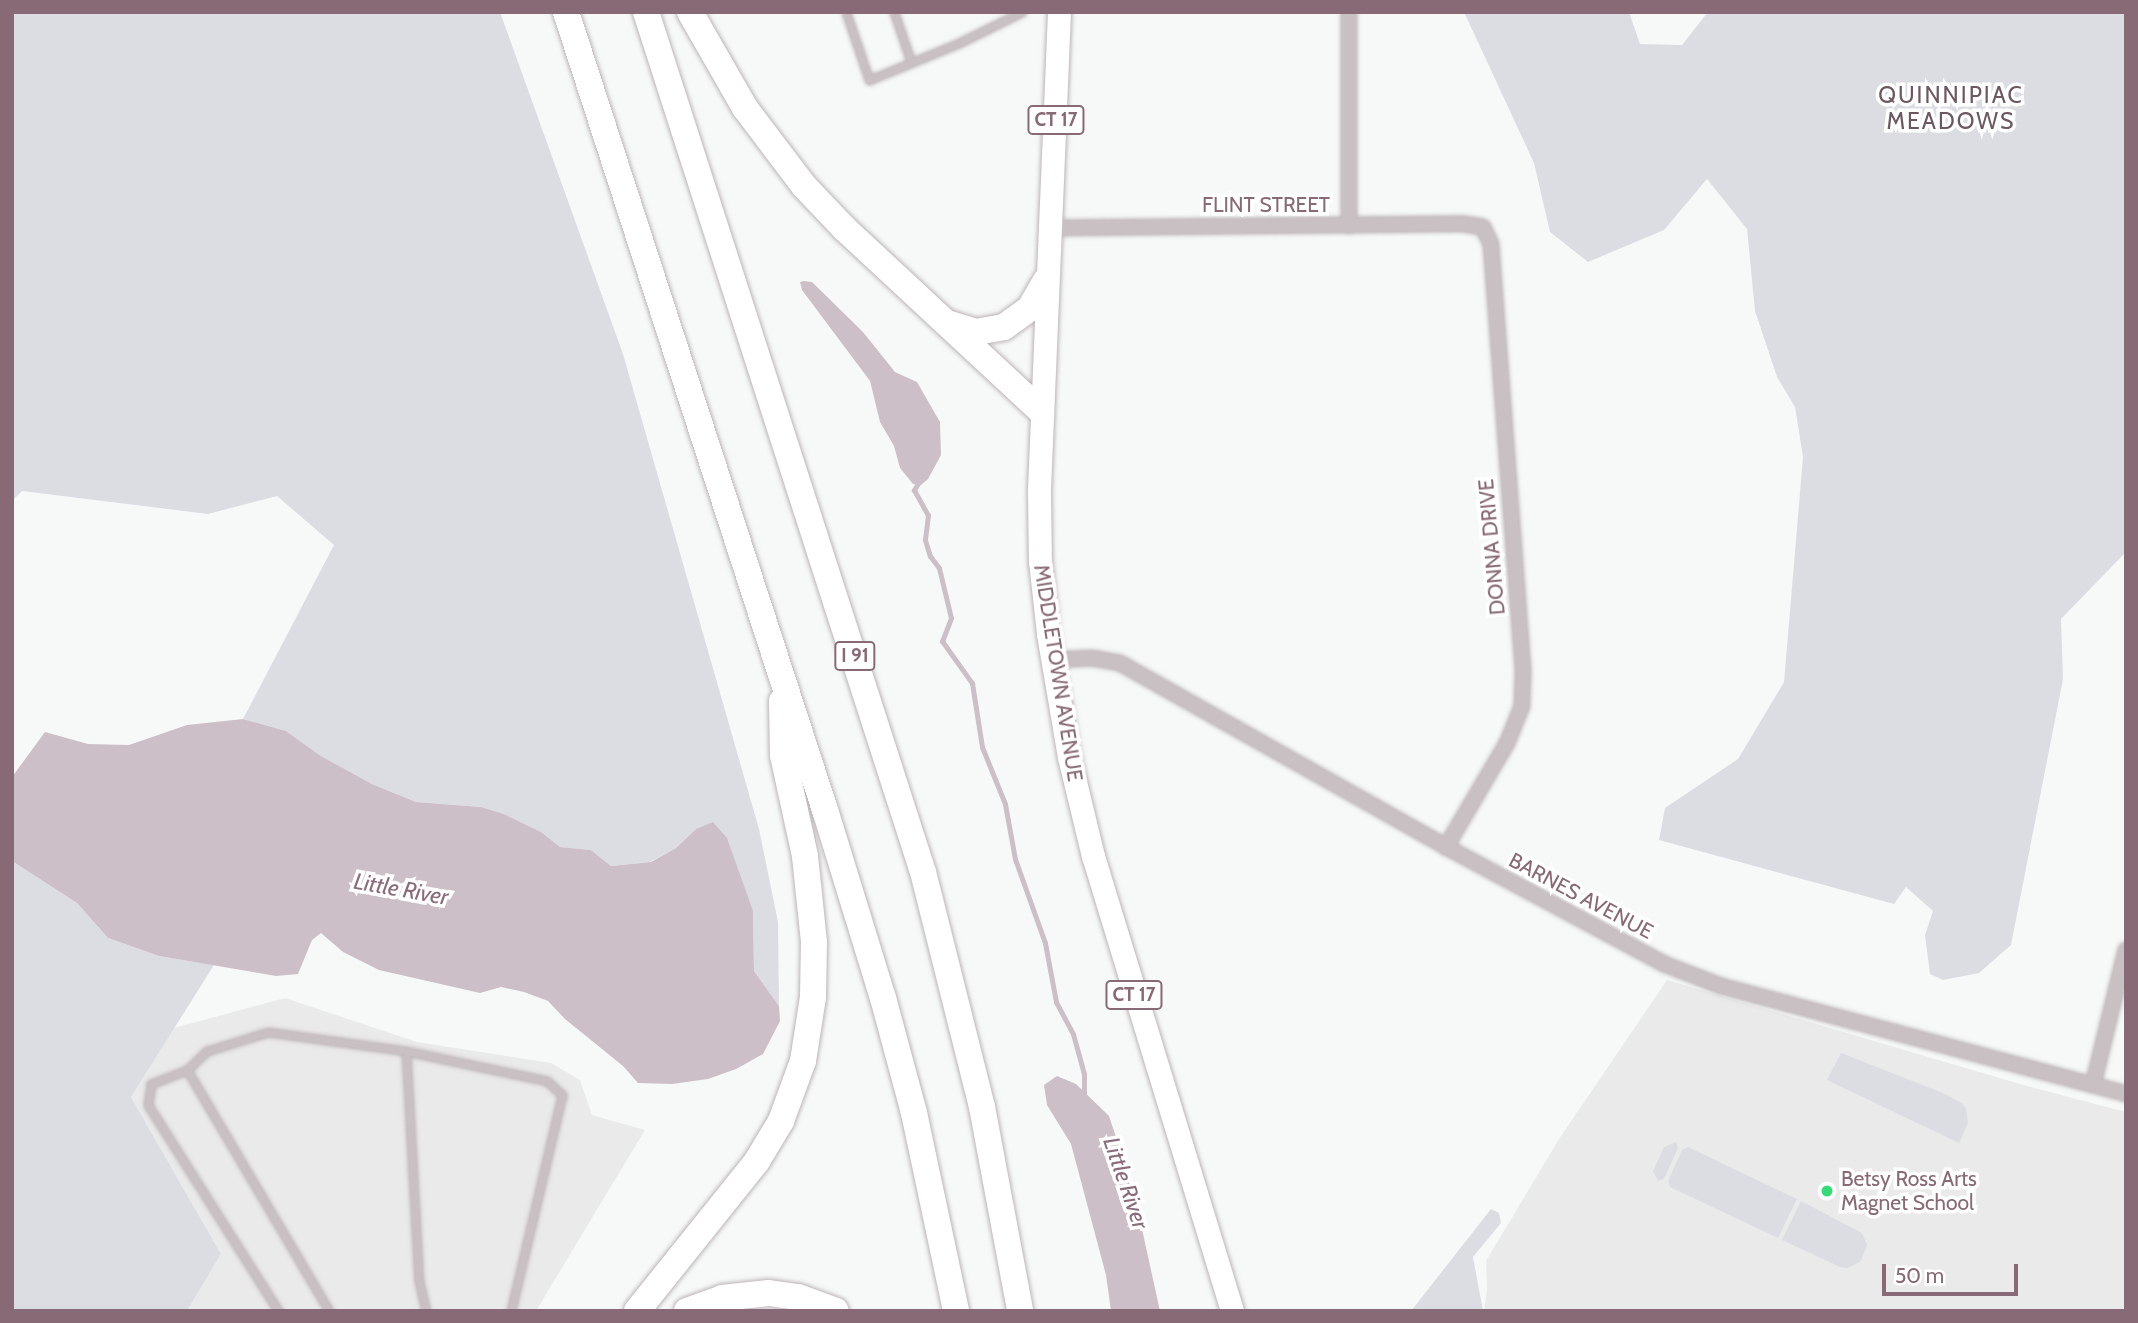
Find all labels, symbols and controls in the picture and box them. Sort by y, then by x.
district label: QUINNIPIAC MEADOWS [1879,81,2023,135]
road number: CT 17 [1026,104,1086,136]
street label: FLINT STREET [1202,192,1330,218]
street label: DONNA DRIVE [1474,478,1510,616]
street label: MIDDLETOWN AVENUE [1028,563,1088,783]
road number: I 91 [834,640,876,671]
street label: BARNES AVENUE [1505,847,1657,945]
water label: Little River [352,867,450,911]
road number: CT 17 [1104,979,1164,1010]
water label: Little River [1097,1133,1155,1233]
place label: Betsy Ross Arts Magnet School [1841,1166,1977,1216]
marker: Betsy Ross Arts Magnet School [1819,1183,1835,1199]
scale bar [1886,1250,2022,1294]
text: 50 m [1895,1263,1944,1288]

